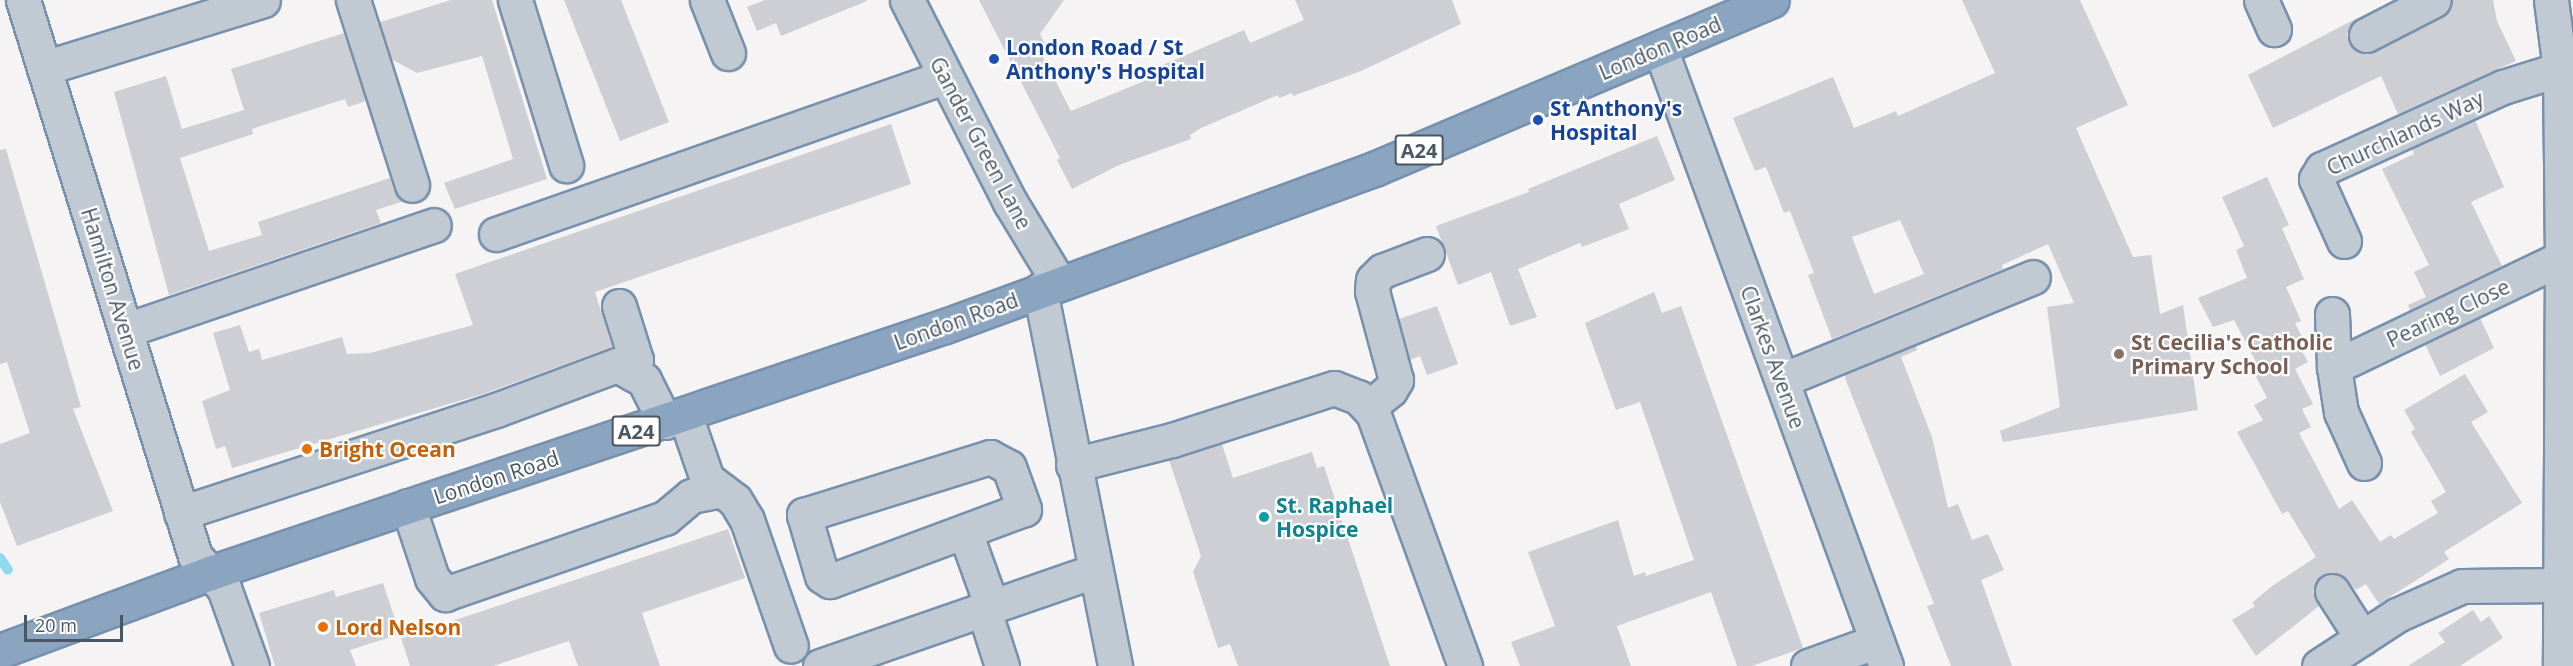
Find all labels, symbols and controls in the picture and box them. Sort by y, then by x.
street label: London Road [1595,11,1725,85]
place label: London Road / St Anthony's Hospital [1006,34,1205,84]
marker: London Road / St Anthony's Hospital [987,52,1001,66]
street label: Gander Green Lane [925,53,1037,233]
street label: Churchlands Way [2323,86,2487,180]
place label: St Anthony's Hospital [1550,95,1682,145]
marker: St Anthony's Hospital [1531,113,1545,127]
road number: A24 [1394,133,1444,167]
street label: Hamilton Avenue [76,205,150,373]
street label: Pearing Close [2383,274,2513,352]
street label: Clarkes Avenue [1735,282,1811,432]
street label: London Road [890,287,1022,355]
place label: St Cecilia's Catholic Primary School [2131,329,2333,379]
marker: St Cecilia's Catholic Primary School [2112,347,2126,361]
road number: A24 [610,414,662,448]
place label: Bright Ocean [319,436,456,462]
marker: Bright Ocean [300,442,314,456]
street label: London Road [430,445,562,509]
place label: St. Raphael Hospice [1276,492,1393,542]
marker: St. Raphael Hospice [1257,510,1271,524]
scale bar [27,603,126,641]
text: 20 m [35,613,77,637]
place label: Lord Nelson [335,614,461,640]
marker: Lord Nelson [316,620,330,634]

